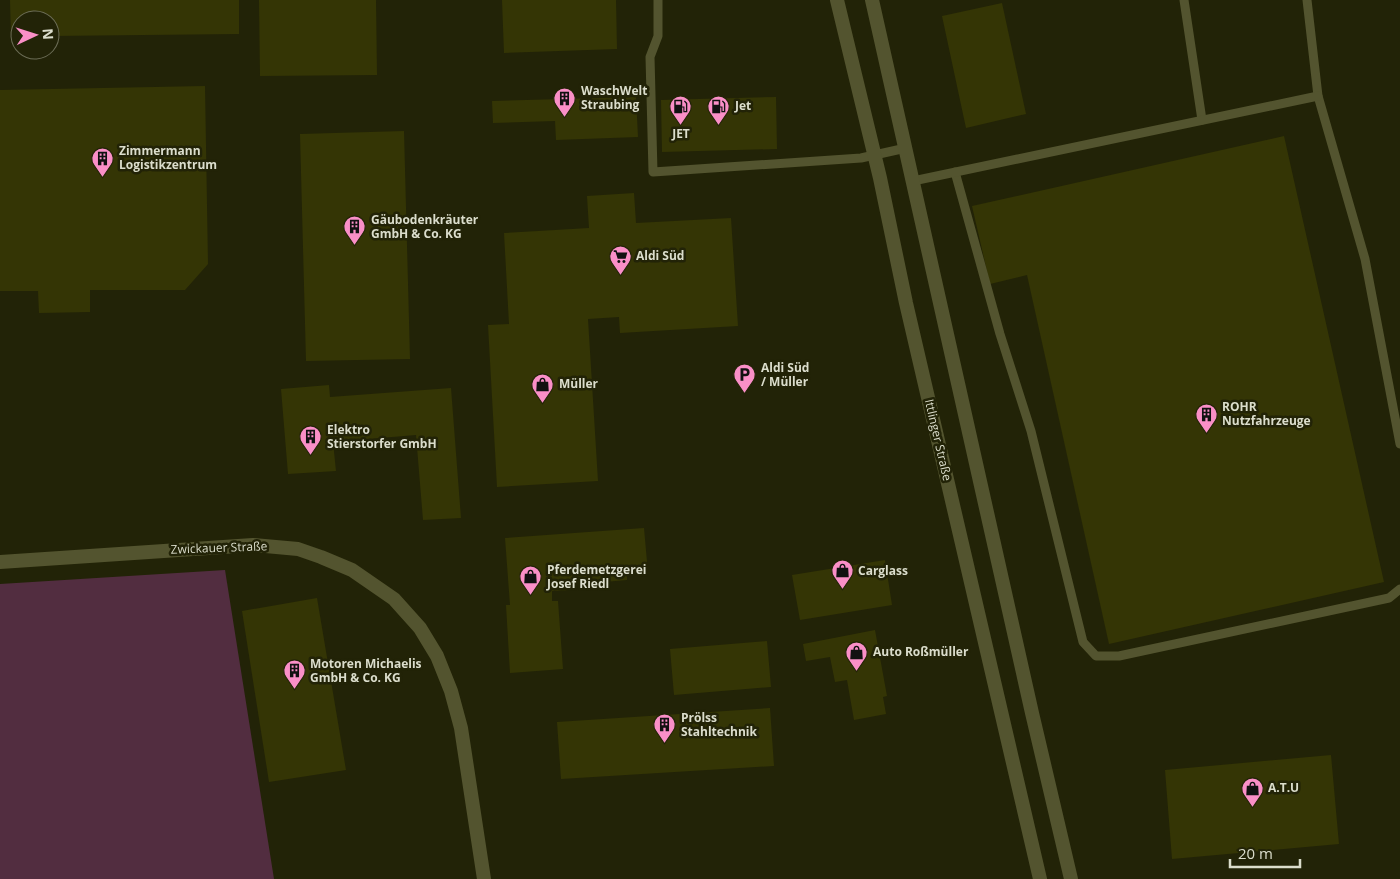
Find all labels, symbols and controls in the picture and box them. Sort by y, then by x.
north arrow [10,10,60,60]
text: N [39,28,58,40]
place label: WaschWelt Straubing [581,82,647,113]
building icon: WaschWelt Straubing [553,86,577,117]
fuel station icon: Jet [707,94,731,125]
fuel station icon: JET [669,95,693,126]
place label: Jet [734,97,751,114]
place label: JET [671,125,690,142]
place label: Zimmermann Logistikzentrum [119,142,217,173]
building icon: Zimmermann Logistikzentrum [91,146,115,177]
place label: Gäubodenkräuter GmbH & Co. KG [371,211,479,242]
building icon: Gäubodenkräuter GmbH & Co. KG [343,215,367,246]
supermarket icon: Aldi Süd [608,244,632,275]
place label: Aldi Süd [636,247,684,264]
place label: Aldi Süd / Müller [761,359,809,390]
parking icon: Aldi Süd / Müller [733,363,757,394]
shop icon: Müller [531,372,555,403]
place label: Müller [559,375,599,392]
street label: Ittlinger Straße [921,397,956,483]
place label: ROHR Nutzfahrzeuge [1222,398,1311,429]
building icon: ROHR Nutzfahrzeuge [1194,402,1218,433]
place label: Elektro Stierstorfer GmbH [327,421,437,452]
building icon: Elektro Stierstorfer GmbH [299,425,323,456]
street label: Zwickauer Straße [170,537,268,558]
shop icon: Carglass [830,559,854,590]
place label: Pferdemetzgerei Josef Riedl [546,561,646,592]
place label: Carglass [858,562,908,579]
shop icon: Pferdemetzgerei Josef Riedl [519,565,543,596]
shop icon: Auto Roßmüller [845,640,869,671]
place label: Auto Roßmüller [873,643,969,660]
place label: Motoren Michaelis GmbH & Co. KG [310,655,422,686]
building icon: Motoren Michaelis GmbH & Co. KG [282,659,306,690]
place label: Prölss Stahltechnik [681,709,758,740]
building icon: Prölss Stahltechnik [653,713,677,744]
shop icon: A.T.U [1240,776,1264,807]
place label: A.T.U [1268,779,1299,796]
scale bar [1230,836,1300,868]
text: 20 m [1238,843,1273,863]

